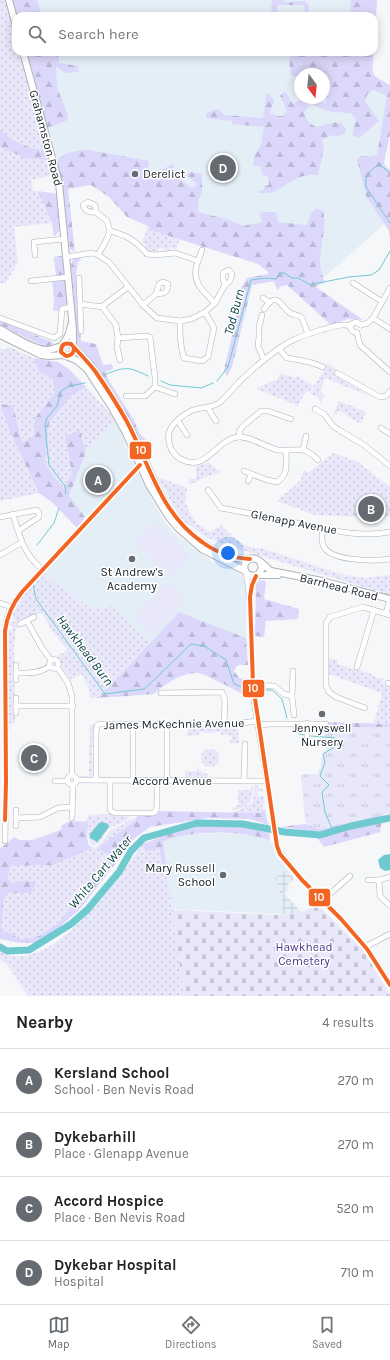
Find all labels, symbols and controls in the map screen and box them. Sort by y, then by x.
search box [12,12,378,56]
icon: search [26,23,48,45]
text: Search here [58,25,139,43]
north arrow [294,68,330,104]
street label: Grahamston Road [26,88,66,188]
pin: D [210,153,236,183]
place label: Derelict [143,167,186,181]
marker: Derelict [130,169,140,179]
water label: Tod Burn [221,287,247,337]
line badge: 10 [129,441,152,460]
text: 10 [136,444,146,457]
pin: A [85,465,111,495]
pin: B [358,494,384,524]
street label: Glenapp Avenue [250,507,338,537]
your location [218,543,238,563]
marker: St Andrew's Academy [127,554,137,564]
place label: St Andrew's Academy [101,565,164,593]
street label: Barrhead Road [298,570,380,604]
water label: Hawkhead Burn [54,612,116,688]
line badge: 10 [242,679,265,698]
text: 10 [248,682,258,695]
marker: Jennyswell Nursery [317,709,327,719]
street label: James McKechnie Avenue [104,716,244,732]
place label: Jennyswell Nursery [293,721,351,749]
pin: C [21,743,47,773]
street label: Accord Avenue [132,774,212,788]
water label: White Cart Water [65,832,135,912]
place label: Mary Russell School [145,861,215,889]
marker: Mary Russell School [218,870,228,880]
line badge: 10 [308,888,331,907]
text: 10 [314,891,324,904]
park label: Hawkhead Cemetery [275,940,333,968]
text: Nearby [16,1012,73,1032]
text: 4 results [322,1015,374,1030]
text: Kersland School [54,1064,170,1082]
text: A [25,1073,33,1088]
text: 270 m [337,1073,374,1088]
text: School · Ben Nevis Road [54,1082,194,1097]
text: Dykebarhill [54,1128,136,1146]
text: B [25,1137,33,1152]
text: 270 m [337,1137,374,1152]
text: Place · Glenapp Avenue [54,1146,189,1161]
text: Accord Hospice [54,1192,164,1210]
text: C [25,1201,33,1216]
text: 520 m [336,1201,374,1216]
text: Place · Ben Nevis Road [54,1210,185,1225]
text: Dykebar Hospital [54,1256,177,1274]
text: D [25,1265,33,1280]
text: 710 m [341,1265,374,1280]
text: Hospital [54,1274,104,1289]
tab: Map [48,1314,70,1351]
tab: Directions [165,1314,217,1351]
tab: Saved [312,1314,342,1351]

